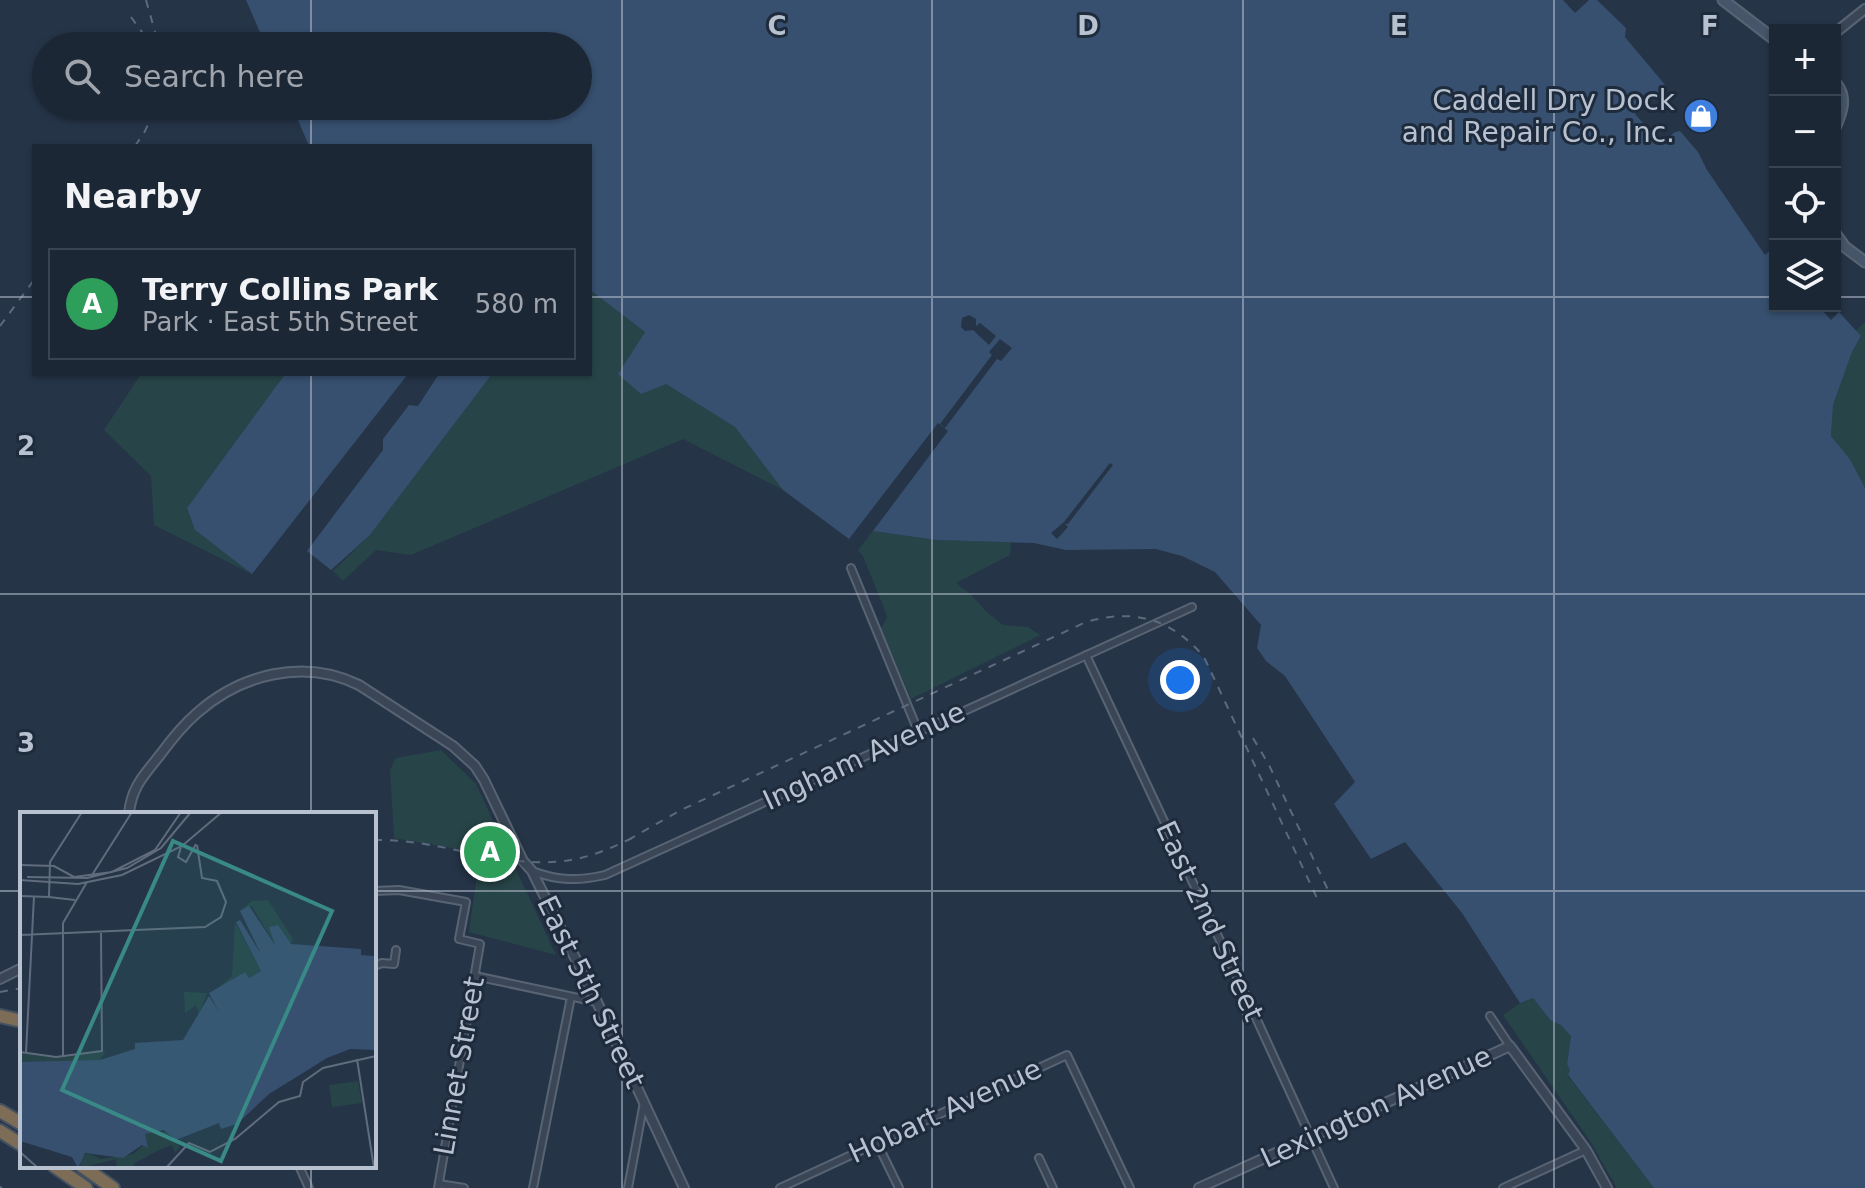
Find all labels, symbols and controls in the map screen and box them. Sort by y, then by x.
text: C [767,11,787,41]
text: D [1077,11,1099,41]
text: E [1390,11,1408,41]
text: F [1701,11,1719,41]
map controls [1769,24,1841,312]
button: + [1769,24,1841,96]
search box [32,32,592,120]
icon: search [60,54,104,98]
text: Search here [124,59,304,94]
place label: Caddell Dry Dock and Repair Co., Inc. [1402,84,1676,149]
button: − [1769,96,1841,168]
shop icon: Caddell Dry Dock and Repair Co., Inc. [1682,97,1720,135]
button: locate [1769,168,1841,240]
text: Nearby [64,176,202,216]
button: layers [1769,240,1841,312]
text: Terry Collins Park [142,272,438,307]
text: A [82,289,102,319]
text: 580 m [475,289,558,319]
text: Park · East 5th Street [142,307,418,337]
text: 2 [17,431,35,461]
your location [1160,660,1200,700]
street label: Ingham Avenue [758,695,970,817]
text: 3 [17,728,35,758]
inset map [20,812,376,1168]
street label: East 2nd Street [1149,816,1271,1026]
pin: A [464,822,516,882]
street label: East 5th Street [530,890,652,1094]
street label: Linnet Street [427,974,491,1158]
street label: Lexington Avenue [1256,1039,1496,1175]
street label: Hobart Avenue [844,1052,1046,1170]

